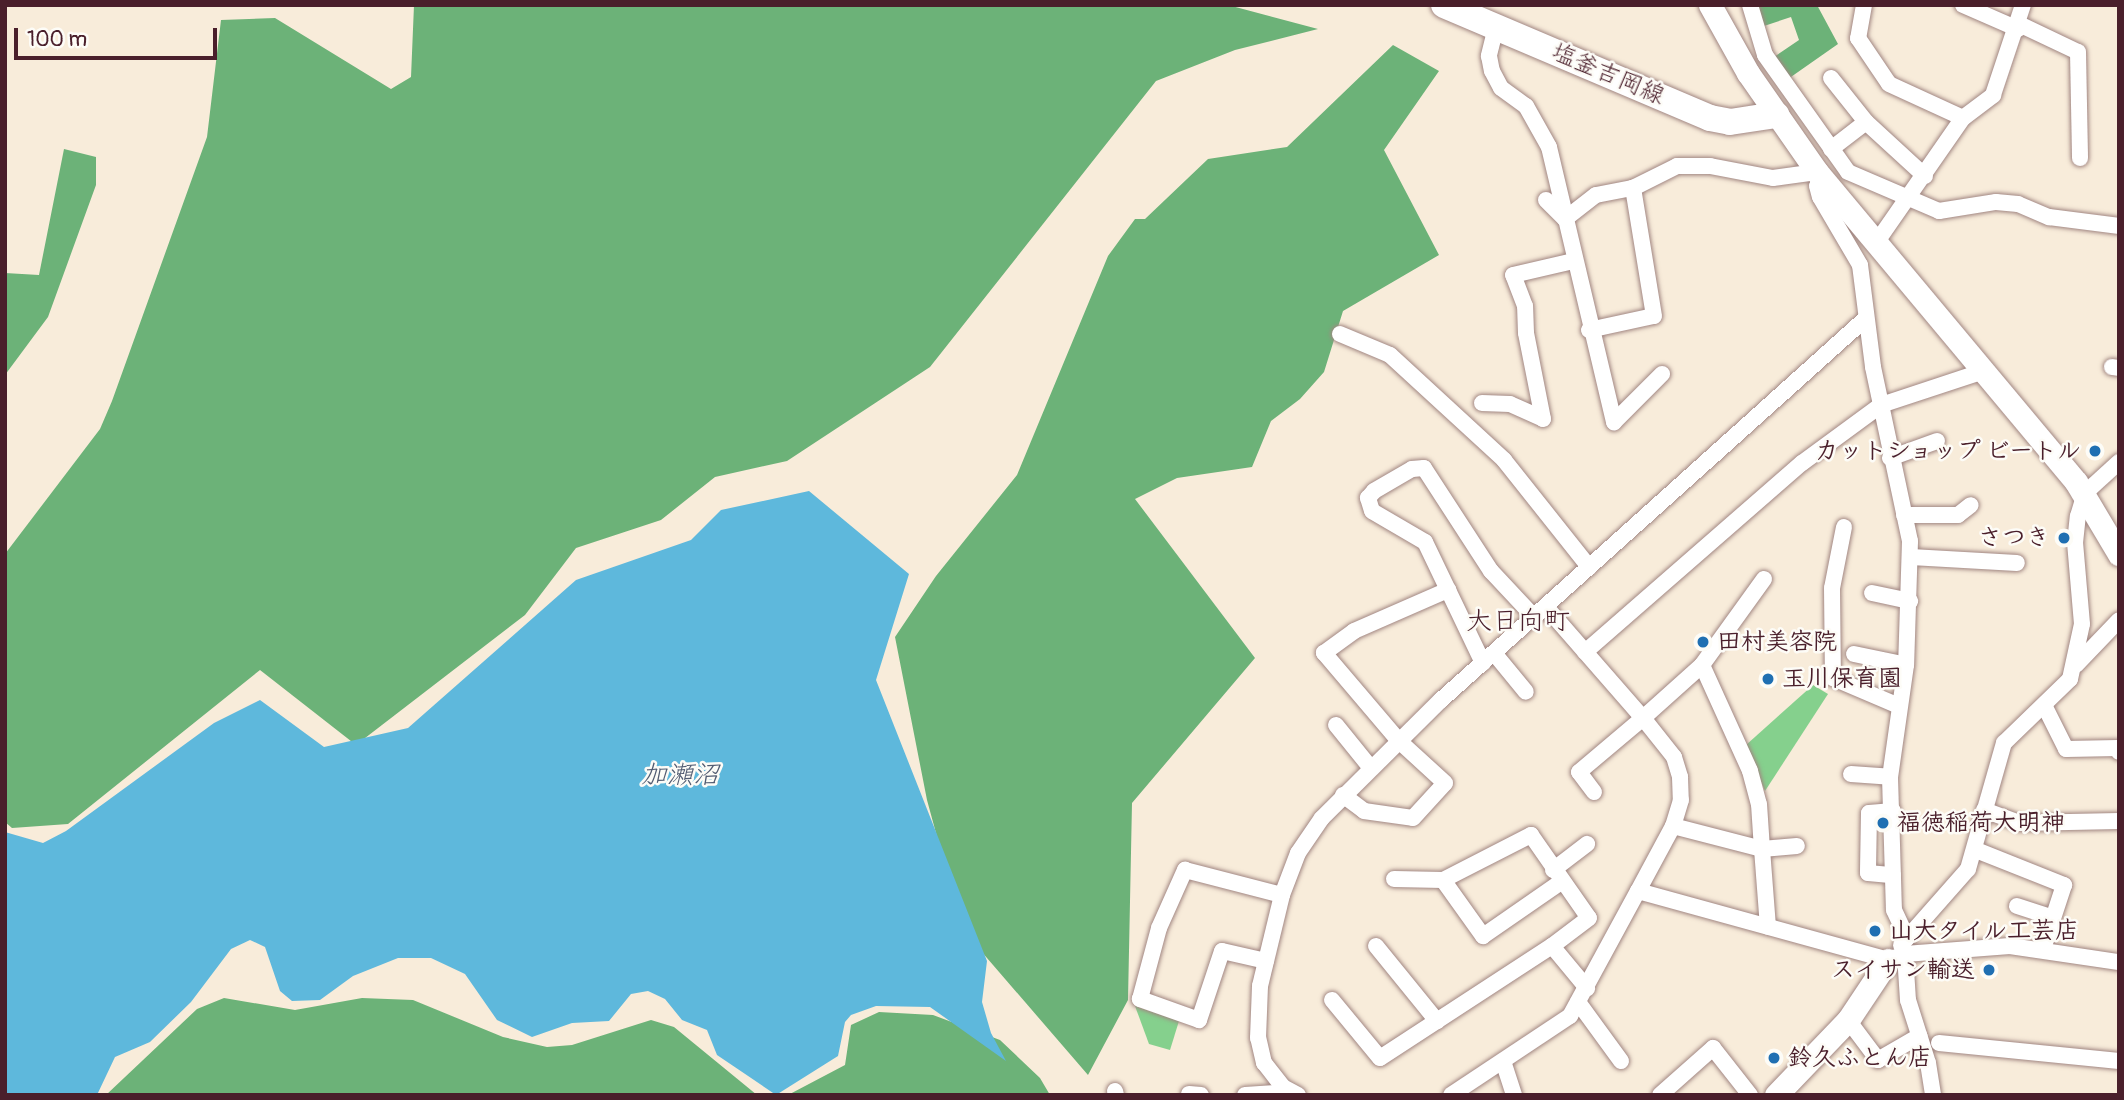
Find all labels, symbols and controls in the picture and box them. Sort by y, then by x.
scale bar [18,14,220,58]
text: 100 m [27,26,87,53]
street label: 塩釜吉岡線 [1547,37,1669,111]
place label: カットショップ ビートル [1813,437,2081,465]
marker: カットショップ ビートル [2087,443,2103,459]
place label: さつき [1978,524,2050,552]
marker: さつき [2056,530,2072,546]
district label: 大日向町 [1466,606,1570,638]
place label: 田村美容院 [1717,628,1837,656]
marker: 田村美容院 [1695,634,1711,650]
place label: 玉川保育園 [1782,665,1902,693]
marker: 玉川保育園 [1760,671,1776,687]
water label: 加瀬沼 [641,760,719,792]
place label: 福徳稲荷大明神 [1897,809,2065,837]
marker: 福徳稲荷大明神 [1875,815,1891,831]
place label: 山大タイル工芸店 [1889,917,2081,945]
marker: 山大タイル工芸店 [1867,923,1883,939]
place label: スイサン輸送 [1831,956,1975,984]
marker: スイサン輸送 [1981,962,1997,978]
place label: 鈴久ふとん店 [1788,1044,1932,1072]
marker: 鈴久ふとん店 [1766,1050,1782,1066]

